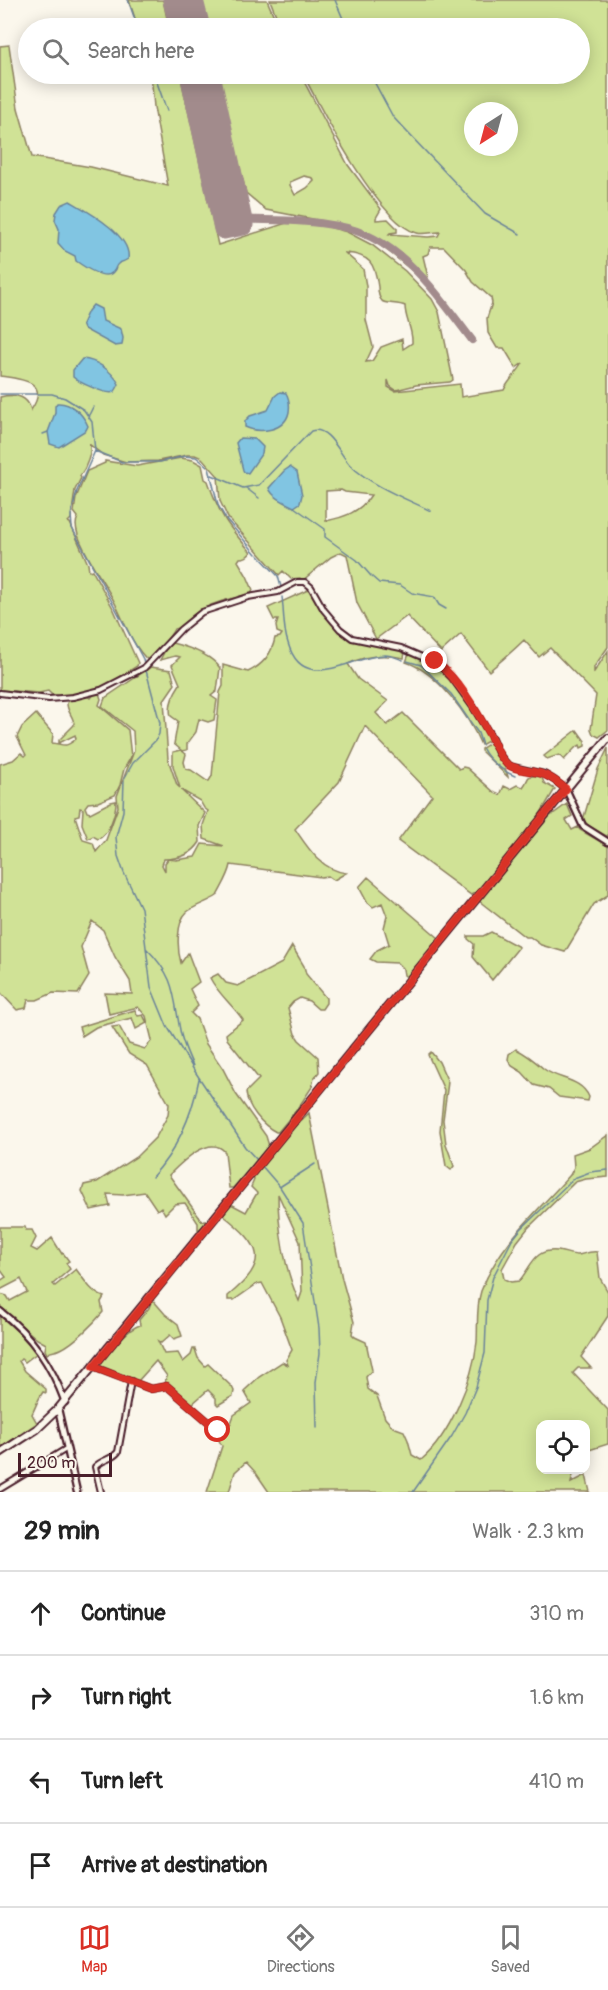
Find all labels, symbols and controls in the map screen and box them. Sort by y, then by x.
search box [18,18,590,84]
icon: search [39,35,72,68]
text: Search here [87,37,194,65]
north arrow [464,102,518,156]
route end [421,647,447,673]
route start [204,1416,230,1442]
map controls [536,1420,590,1474]
button: locate [536,1420,590,1474]
scale bar [18,1450,112,1478]
text: 200 m [27,1453,75,1473]
text: 29 min [24,1515,100,1547]
text: Walk · 2.3 km [472,1519,584,1544]
icon: ahead [24,1597,57,1630]
text: Continue [81,1599,165,1627]
text: 310 m [529,1601,584,1626]
icon: right [24,1681,57,1714]
text: Turn right [81,1683,171,1711]
text: 1.6 km [530,1685,584,1710]
icon: left [24,1765,57,1798]
text: Turn left [81,1767,163,1795]
text: 410 m [529,1769,584,1794]
icon: arrive [24,1849,57,1882]
text: Arrive at destination [81,1851,267,1879]
tab: Map [78,1921,111,1977]
tab: Directions [267,1921,335,1977]
tab: Saved [490,1921,530,1977]

